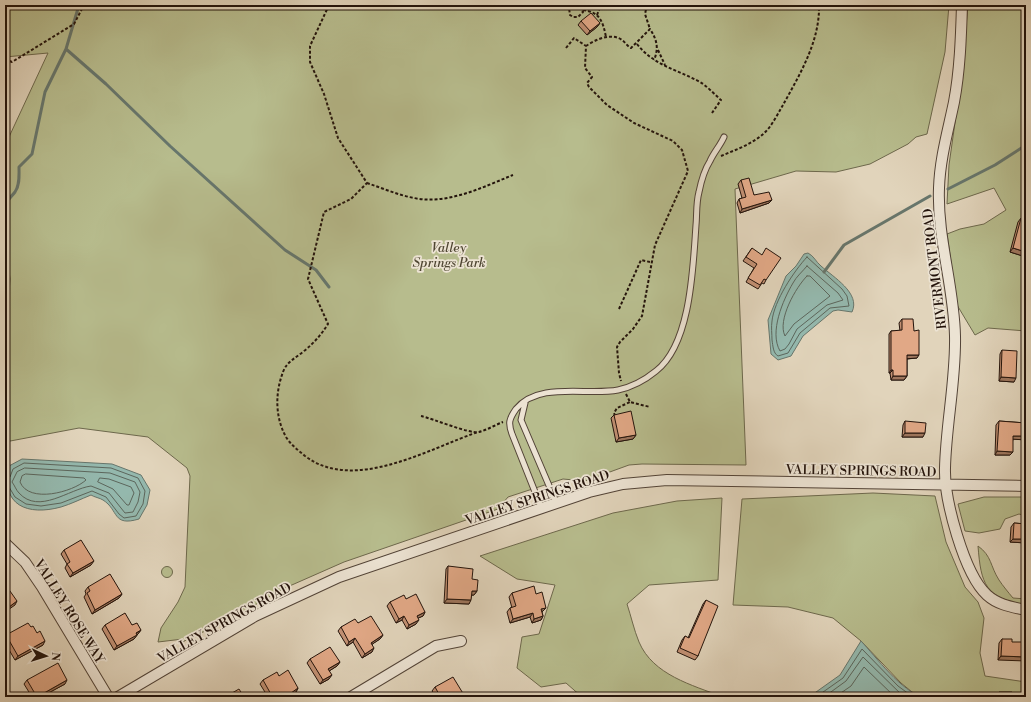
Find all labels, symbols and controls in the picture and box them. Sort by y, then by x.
street label: RIVERMONT ROAD [920,208,950,330]
park label: Valley Springs Park [413,240,486,271]
street label: VALLEY SPRINGS ROAD [784,462,937,480]
street label: VALLEY SPRINGS ROAD [462,467,612,529]
street label: VALLEY ROSE WAY [30,556,109,668]
street label: VALLEY SPRINGS ROAD [154,579,294,667]
north arrow [26,636,66,676]
text: N [48,652,62,662]

